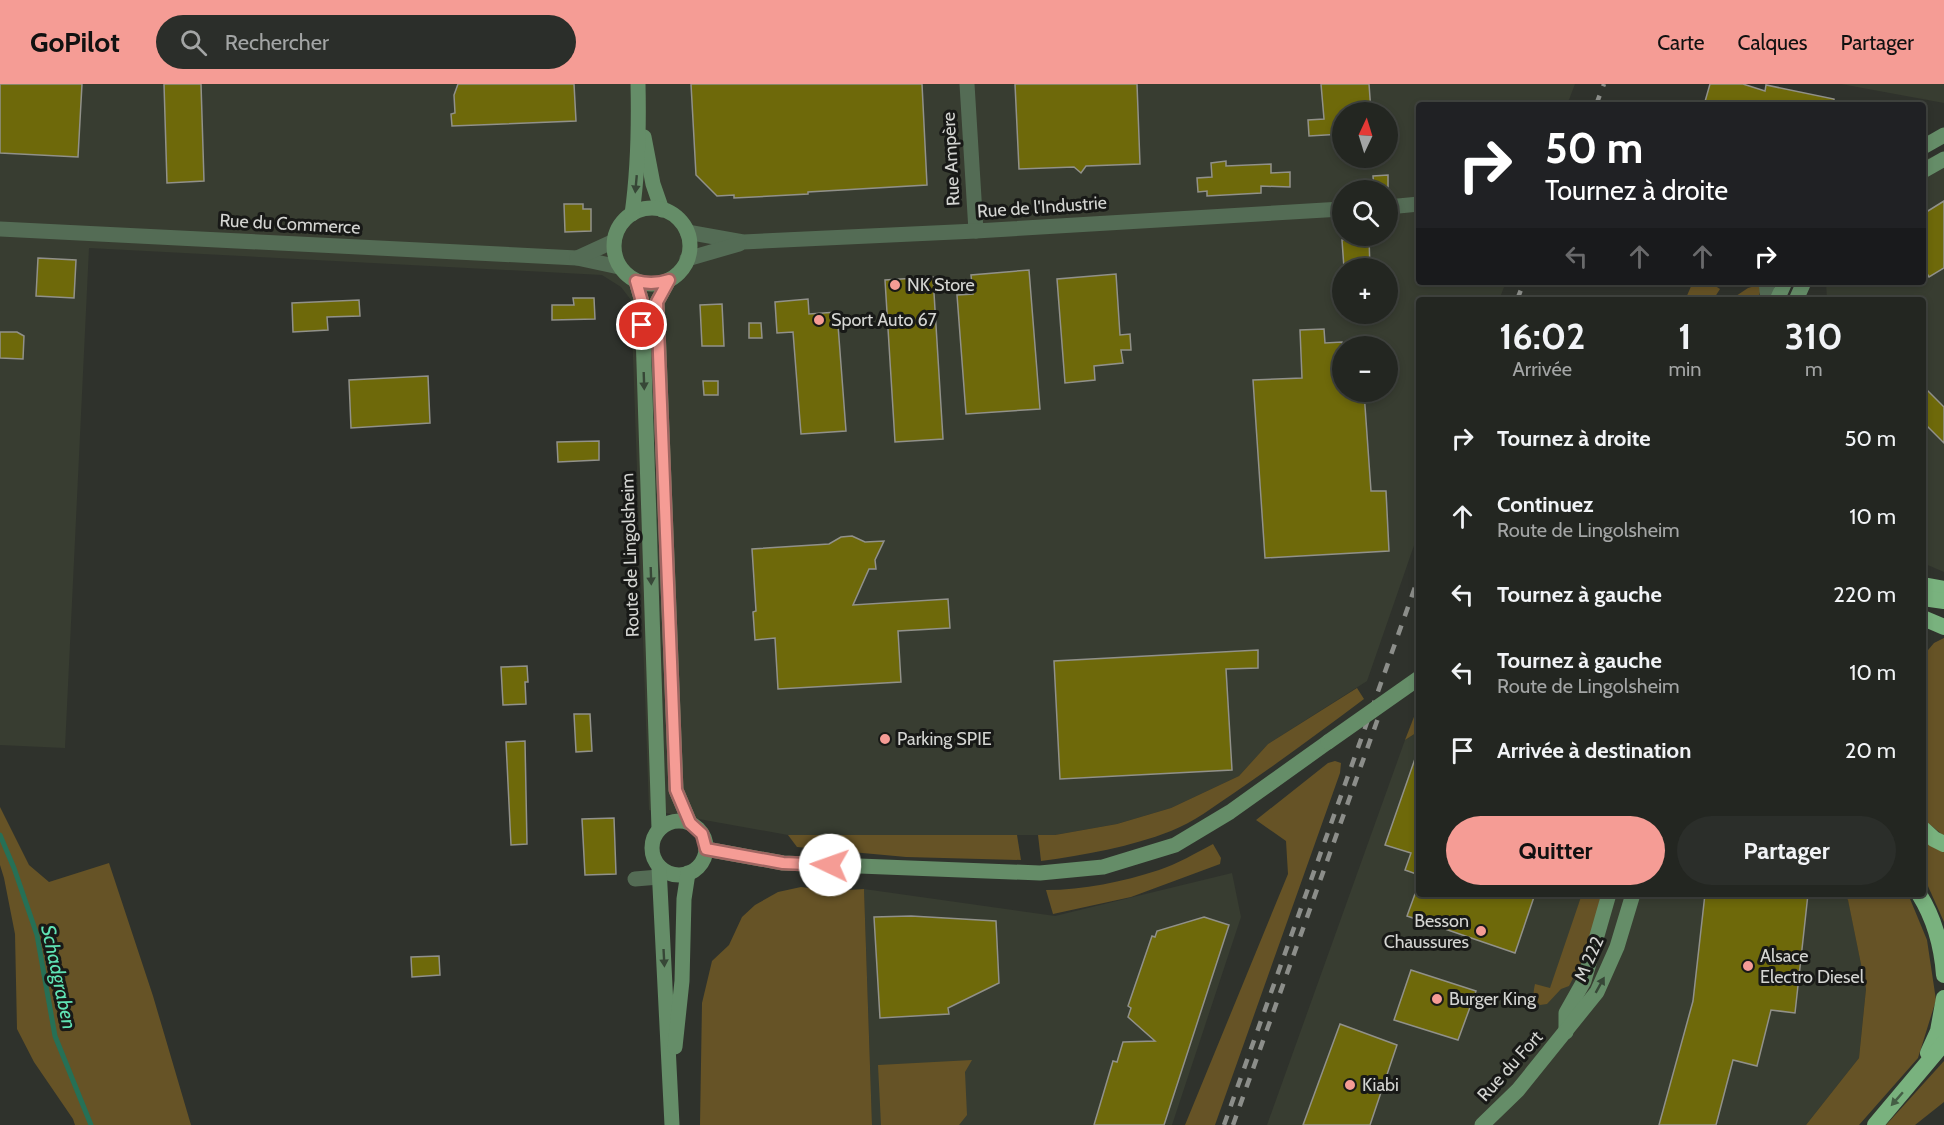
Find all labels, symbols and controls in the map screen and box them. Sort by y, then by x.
search box [156,15,576,69]
text: GoPilot [30,25,120,59]
icon: search [177,26,210,59]
text: Rechercher [225,29,329,56]
text: Carte [1657,30,1705,55]
text: Calques [1738,30,1808,55]
text: Partager [1841,30,1914,55]
north arrow [1332,102,1398,168]
map controls [1332,102,1398,402]
street label: Rue Ampère [938,111,964,207]
text: 50 m [1545,122,1643,174]
icon: right [1446,126,1524,204]
text: Tournez à droite [1545,174,1728,207]
one-way arrow [631,175,641,194]
button: search [1332,180,1398,246]
street label: Rue de l'Industrie [976,191,1108,223]
street label: Rue du Commerce [219,209,361,239]
icon: left [1560,240,1593,273]
icon: ahead [1623,240,1656,273]
icon: ahead [1686,240,1719,273]
icon: right [1749,240,1782,273]
button: + [1332,258,1398,324]
place label: NK Store [907,274,975,296]
marker: NK Store [888,278,902,292]
pin [616,299,667,350]
icon: arrive [625,308,658,341]
place label: Sport Auto 67 [831,309,937,331]
marker: Sport Auto 67 [812,313,826,327]
text: 16:02 [1499,314,1585,358]
text: 1 [1678,314,1692,358]
text: 310 [1785,314,1843,358]
button: − [1332,336,1398,402]
text: Arrivée [1513,357,1572,381]
text: min [1668,357,1701,381]
text: m [1805,357,1822,381]
one-way arrow [640,372,649,391]
icon: right [1446,422,1479,455]
text: Tournez à droite [1497,425,1651,452]
text: 50 m [1844,425,1896,452]
street label: Route de Lingolsheim [616,472,644,638]
text: Continuez [1497,491,1594,518]
icon: ahead [1446,500,1479,533]
text: 10 m [1849,503,1896,530]
text: Route de Lingolsheim [1497,518,1680,542]
one-way arrow [646,567,655,586]
icon: left [1446,578,1479,611]
text: Tournez à gauche [1497,581,1662,608]
text: 220 m [1833,581,1896,608]
text: Tournez à gauche [1497,647,1662,674]
icon: left [1446,656,1479,689]
text: 10 m [1849,659,1896,686]
text: Route de Lingolsheim [1497,674,1680,698]
place label: Parking SPIE [897,728,992,750]
marker: Parking SPIE [878,732,892,746]
icon: arrive [1446,734,1479,767]
text: Arrivée à destination [1497,737,1691,764]
text: 20 m [1845,737,1896,764]
button: Quitter [1446,816,1665,885]
button: Partager [1677,816,1896,885]
position arrow [798,833,862,897]
place label: Besson Chaussures [1384,910,1469,953]
water label: Schadgraben [36,923,82,1031]
marker: Besson Chaussures [1474,924,1488,938]
street label: M 222 [1569,933,1609,985]
place label: Alsace Electro Diesel [1760,945,1865,988]
one-way arrow [659,949,668,968]
marker: Alsace Electro Diesel [1741,959,1755,973]
one-way arrow [1595,976,1605,993]
place label: Burger King [1449,988,1537,1010]
marker: Burger King [1430,992,1444,1006]
street label: Rue du Fort [1473,1026,1547,1106]
place label: Kiabi [1362,1074,1399,1096]
marker: Kiabi [1343,1078,1357,1092]
one-way arrow [1891,1091,1904,1107]

